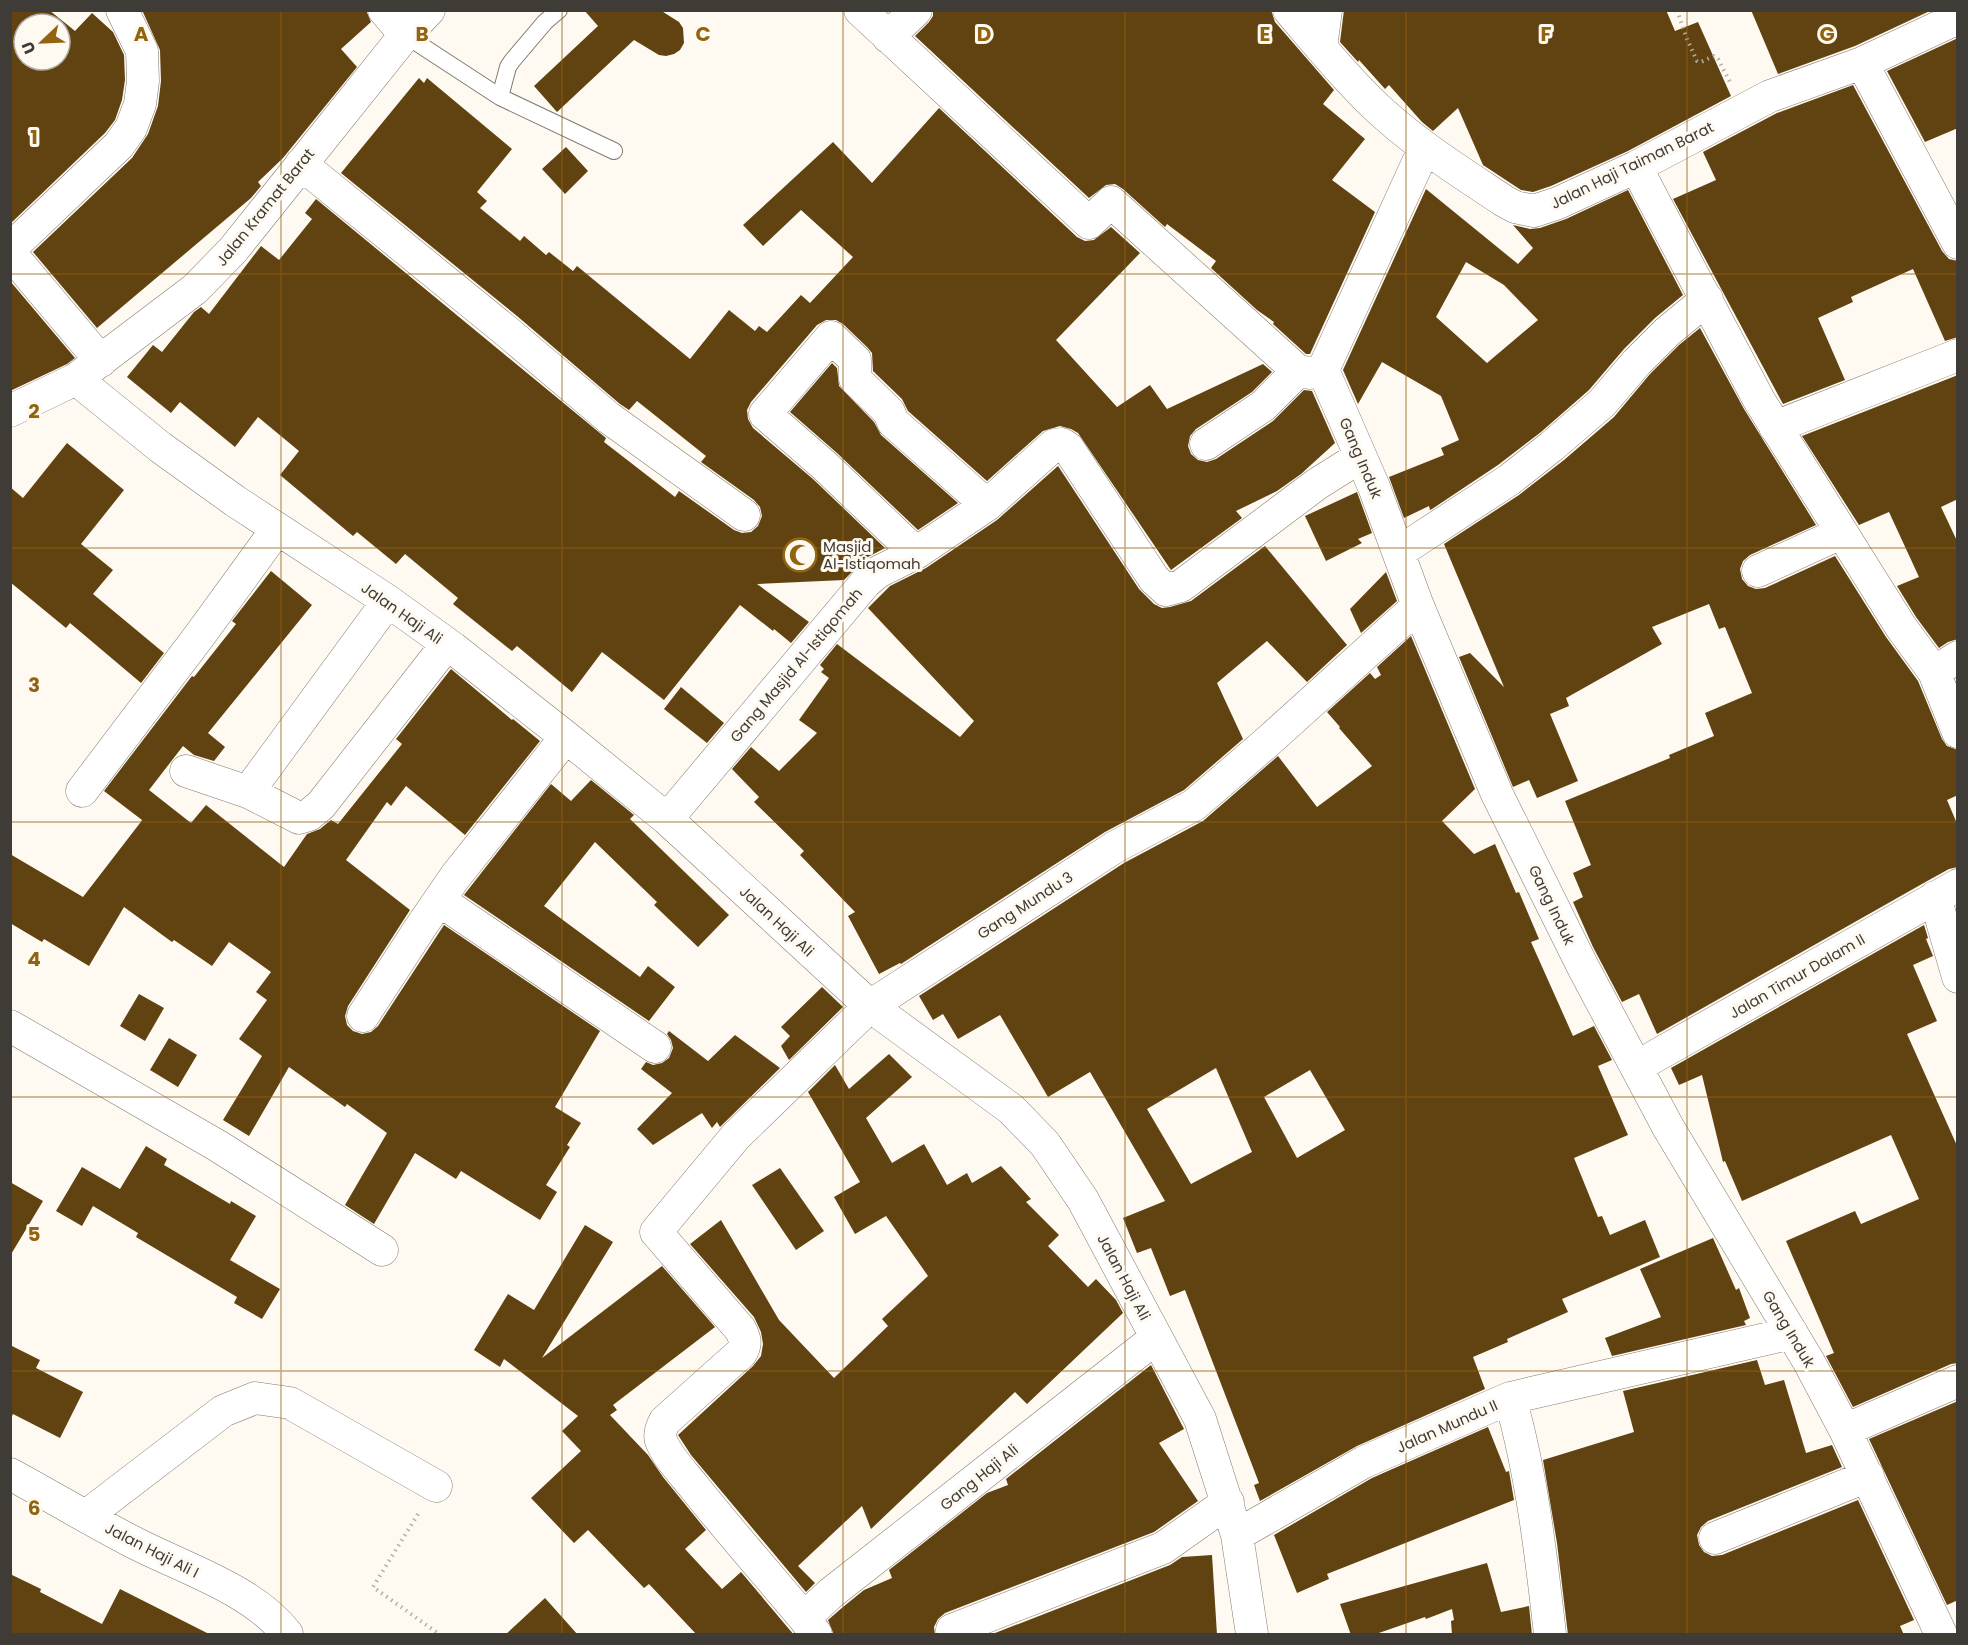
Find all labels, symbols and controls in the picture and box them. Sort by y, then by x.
north arrow [12,12,72,72]
text: A [134,20,149,48]
text: B [415,20,429,48]
text: C [695,20,711,48]
text: D [977,20,991,48]
text: E [1260,20,1270,48]
text: F [1541,20,1552,48]
text: G [1819,20,1835,48]
text: U [16,38,41,57]
street label: Jalan Haji Taiman Barat [1547,116,1717,214]
text: 1 [30,123,38,151]
street label: Jalan Kramat Barat [211,144,319,270]
text: 2 [28,397,40,425]
street label: Gang Induk [1334,414,1388,502]
place label: Masjid Al-Istiqomah [823,536,921,574]
mosque icon: Masjid Al-Istiqomah [782,537,818,573]
street label: Jalan Haji Ali [357,577,447,649]
street label: Gang Masjid Al-Istiqomah [725,583,867,747]
text: 3 [28,671,40,699]
street label: Gang Induk [1524,862,1580,949]
street label: Gang Mundu 3 [973,866,1077,944]
street label: Jalan Haji Ali [735,881,819,961]
street label: Jalan Timur Dalam II [1725,929,1869,1023]
text: 4 [27,945,41,973]
text: 5 [28,1220,41,1248]
street label: Jalan Haji Ali [1092,1230,1156,1324]
street label: Gang Induk [1758,1287,1820,1372]
street label: Jalan Mundu II [1393,1394,1501,1458]
street label: Gang Haji Ali [935,1439,1023,1515]
text: 6 [28,1494,40,1522]
street label: Jalan Haji Ali I [101,1517,203,1583]

